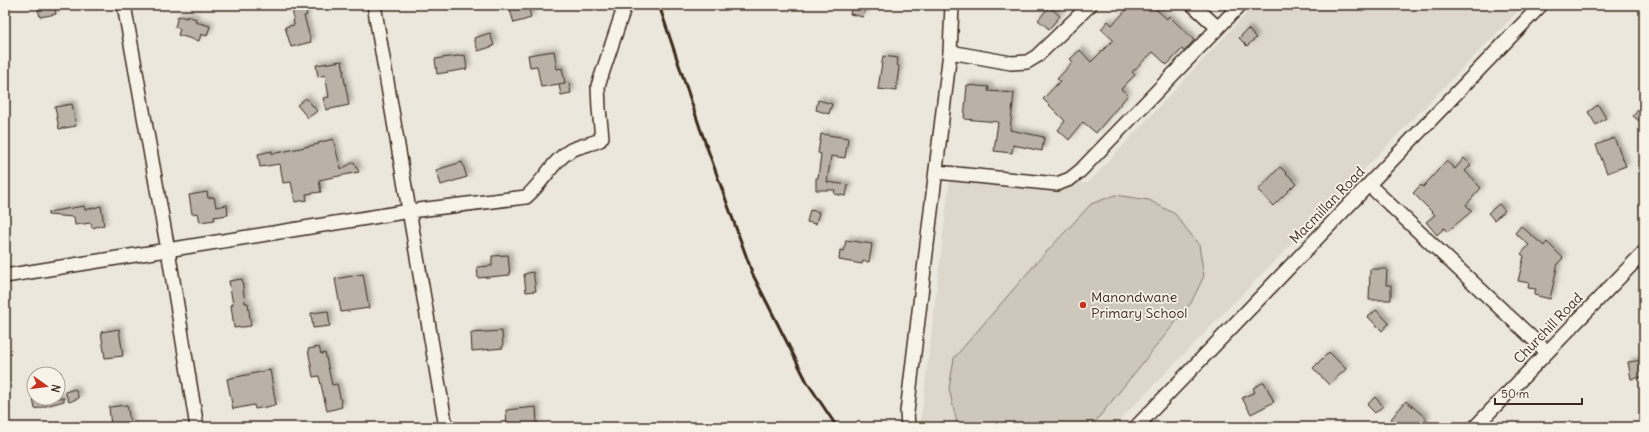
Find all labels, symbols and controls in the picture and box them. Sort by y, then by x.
street label: Macmillan Road [1286,163,1368,247]
place label: Manondwane Primary School [1091,288,1187,322]
street label: Churchill Road [1510,289,1586,367]
marker: Manondwane Primary School [1078,300,1088,310]
north arrow [26,366,66,406]
scale bar [1495,380,1582,406]
text: N [48,383,63,394]
text: 50 m [1501,386,1530,401]

